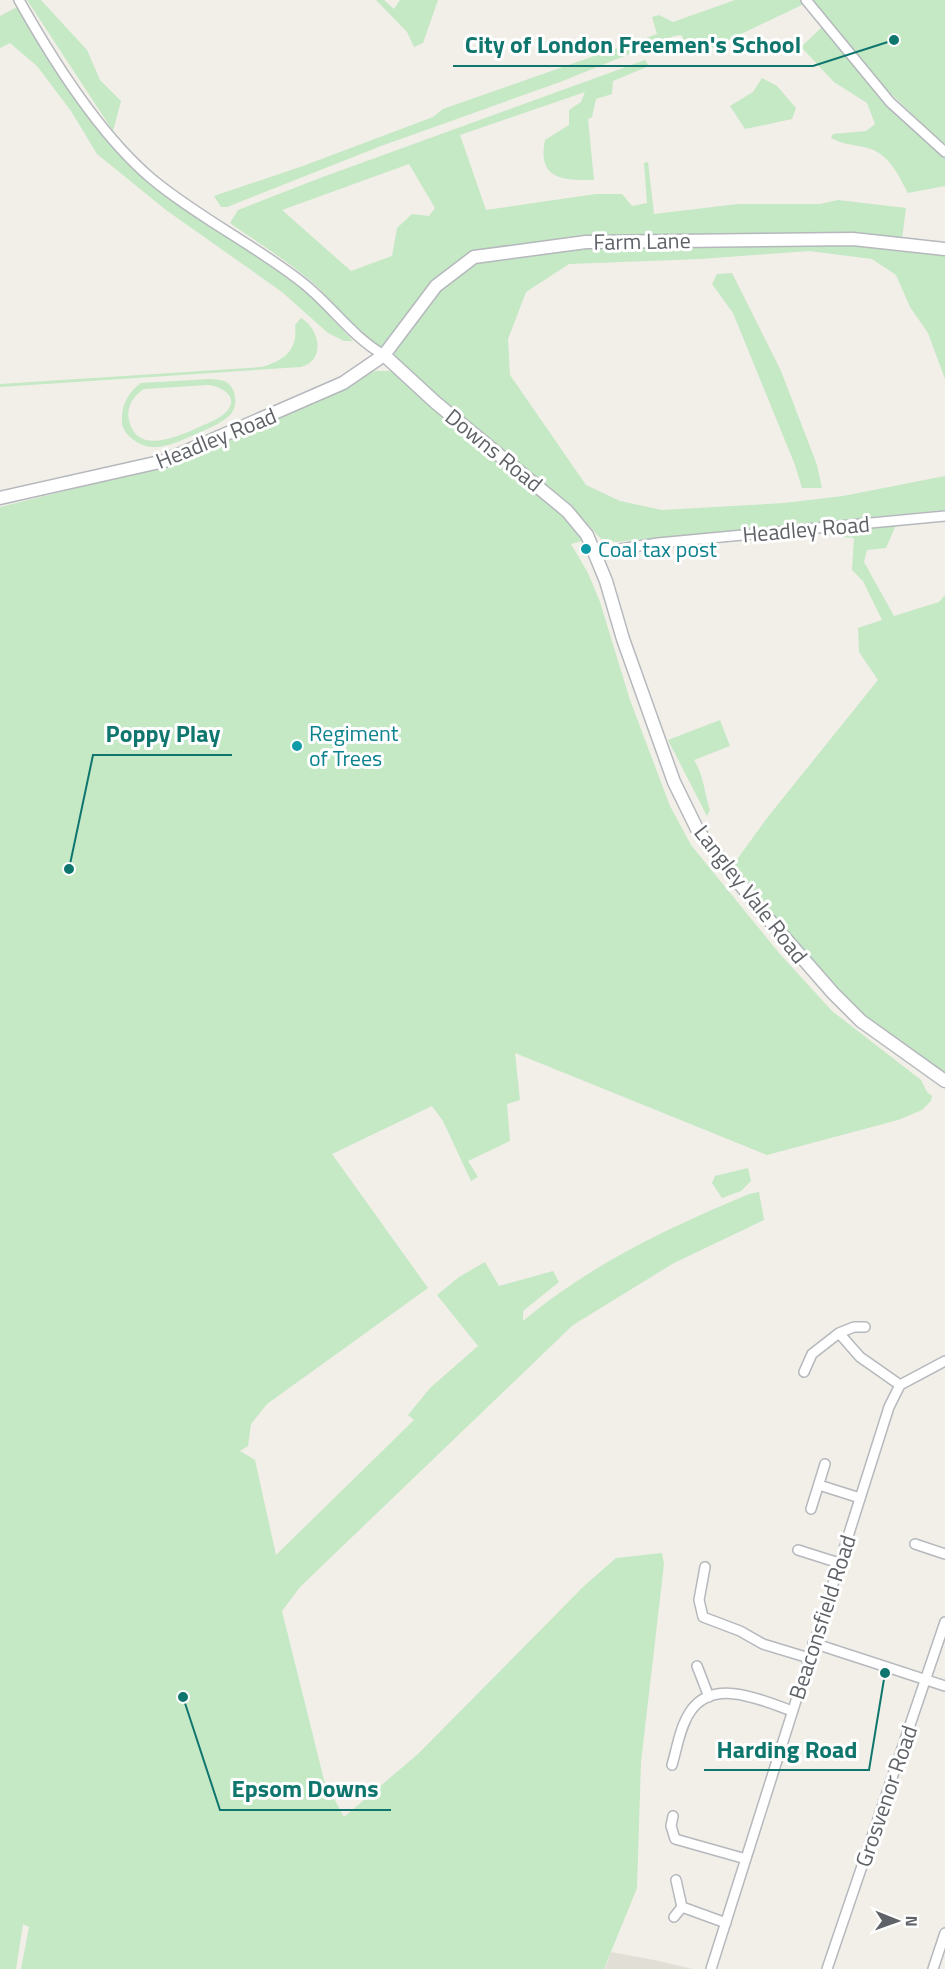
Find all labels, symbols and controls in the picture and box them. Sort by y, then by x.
callout: City of London Freemen's School [453,24,813,66]
text: City of London Freemen's School [465,26,801,62]
street label: Farm Lane [593,223,691,259]
street label: Headley Road [150,398,282,478]
street label: Downs Road [438,400,550,500]
street label: Headley Road [741,507,871,551]
place label: Coal tax post [598,532,717,566]
marker: Coal tax post [579,542,593,556]
callout: Poppy Play [93,713,232,755]
text: Poppy Play [106,715,220,751]
place label: Regiment of Trees [309,716,399,775]
marker: Regiment of Trees [290,739,304,753]
street label: Langley Vale Road [686,817,816,971]
street label: Beaconsfield Road [779,1530,865,1704]
street label: Grosvenor Road [846,1721,926,1871]
callout: Harding Road [704,1728,869,1770]
text: Harding Road [716,1731,858,1767]
callout: Epsom Downs [220,1768,391,1810]
text: Epsom Downs [231,1770,379,1806]
north arrow [867,1891,927,1951]
text: N [900,1916,924,1927]

